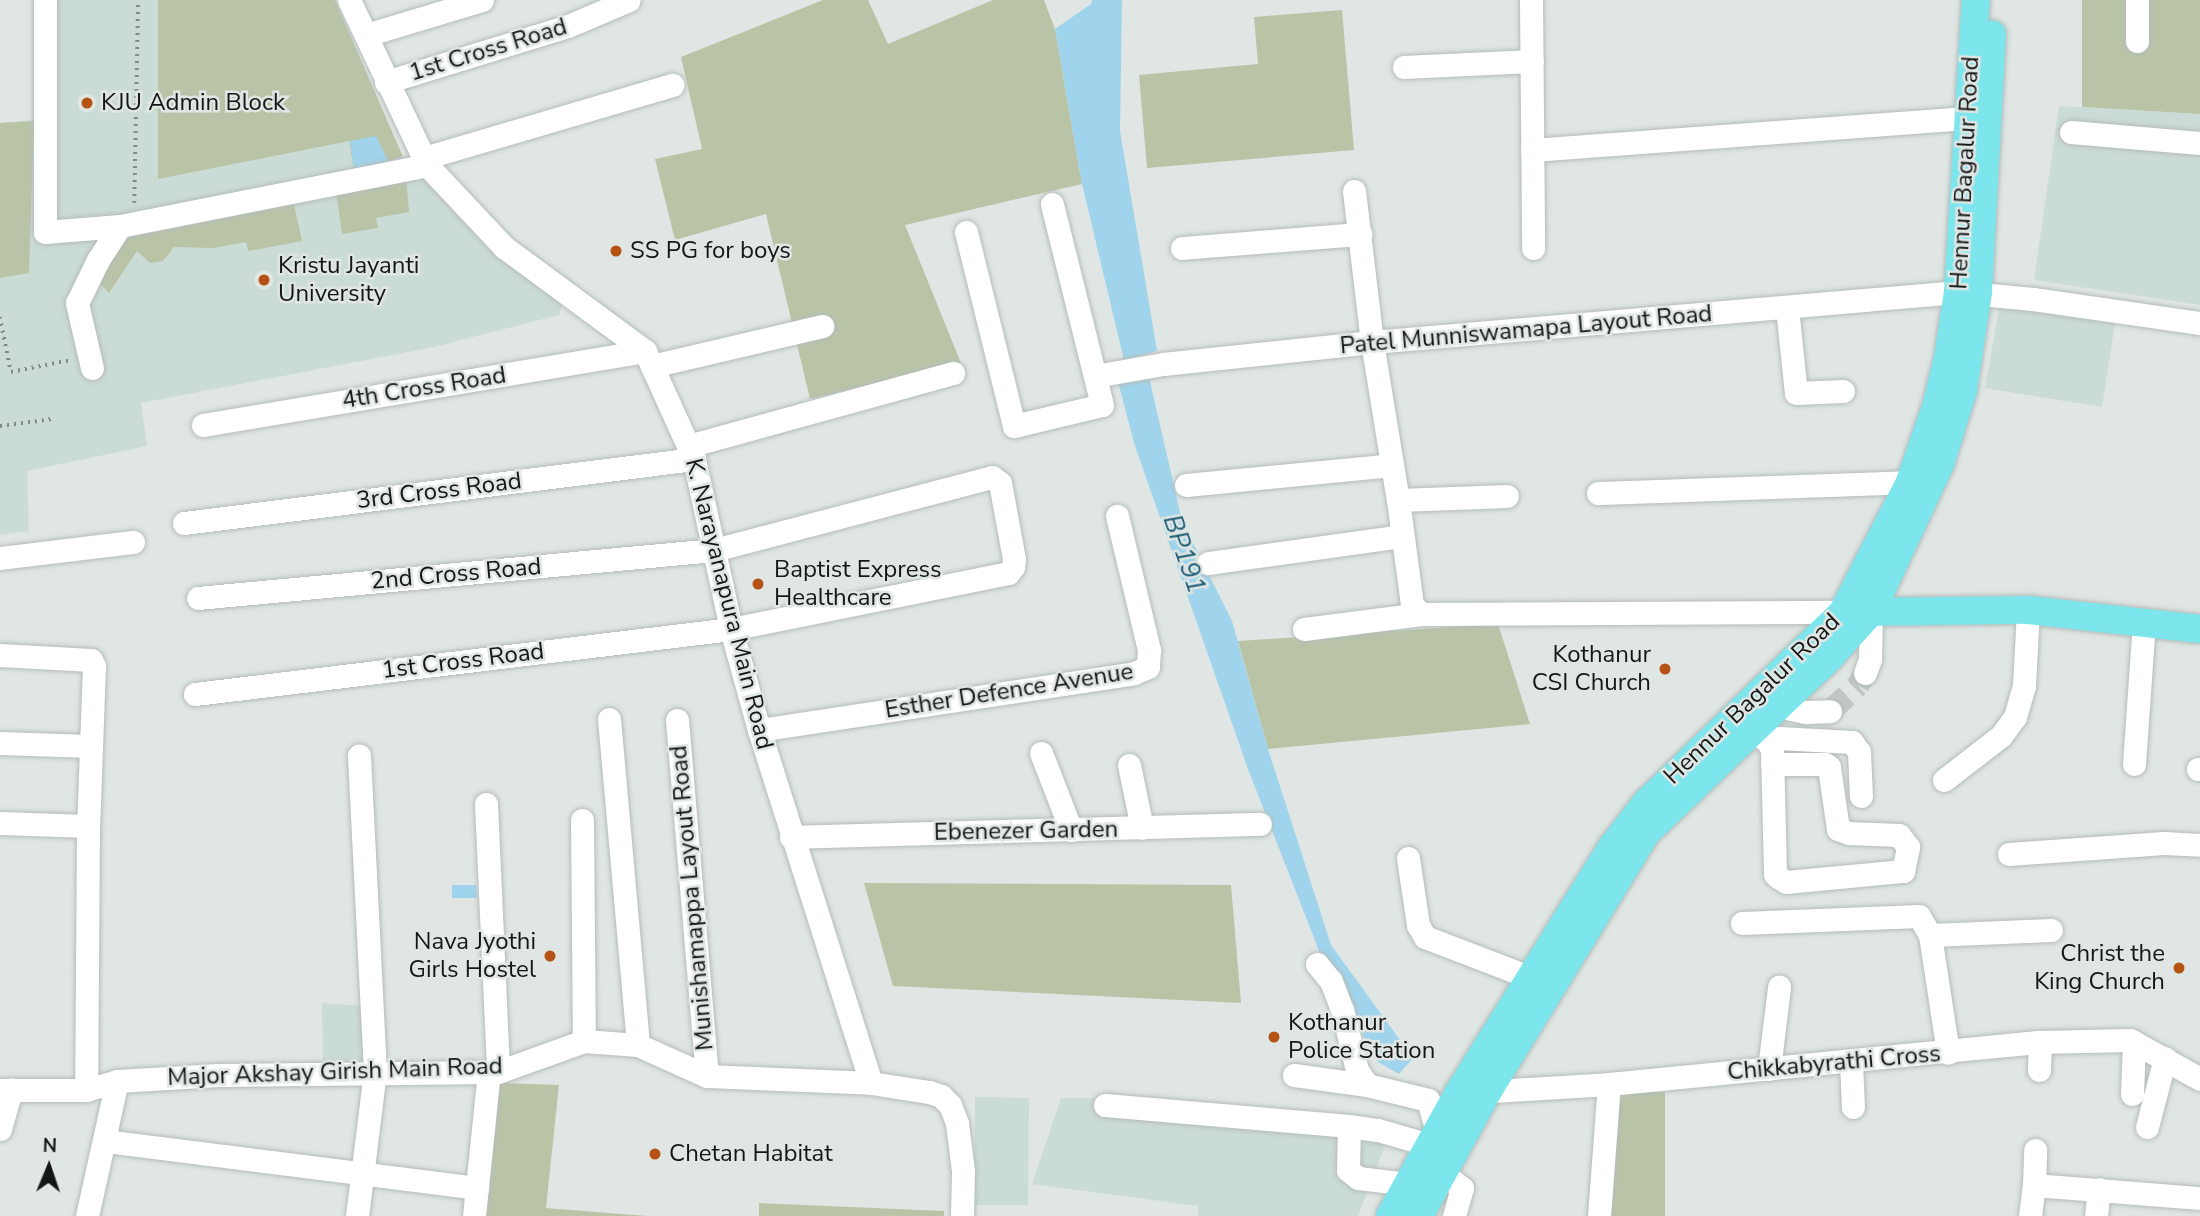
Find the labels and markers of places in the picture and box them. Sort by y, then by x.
place label: KJU Admin Block [101,89,285,117]
marker: KJU Admin Block [79,95,95,111]
place label: SS PG for boys [630,237,791,265]
marker: SS PG for boys [608,243,624,259]
place label: Kristu Jayanti University [278,252,419,308]
marker: Kristu Jayanti University [256,272,272,288]
place label: Baptist Express Healthcare [774,556,942,612]
marker: Baptist Express Healthcare [748,574,768,594]
place label: Kothanur CSI Church [1532,641,1651,697]
marker: Kothanur CSI Church [1657,661,1673,677]
place label: Nava Jyothi Girls Hostel [409,928,536,984]
place label: Christ the King Church [2034,940,2165,996]
marker: Nava Jyothi Girls Hostel [542,948,558,964]
marker: Christ the King Church [2171,960,2187,976]
place label: Kothanur Police Station [1288,1009,1435,1065]
marker: Kothanur Police Station [1266,1029,1282,1045]
place label: Chetan Habitat [669,1140,833,1168]
marker: Chetan Habitat [647,1146,663,1162]

